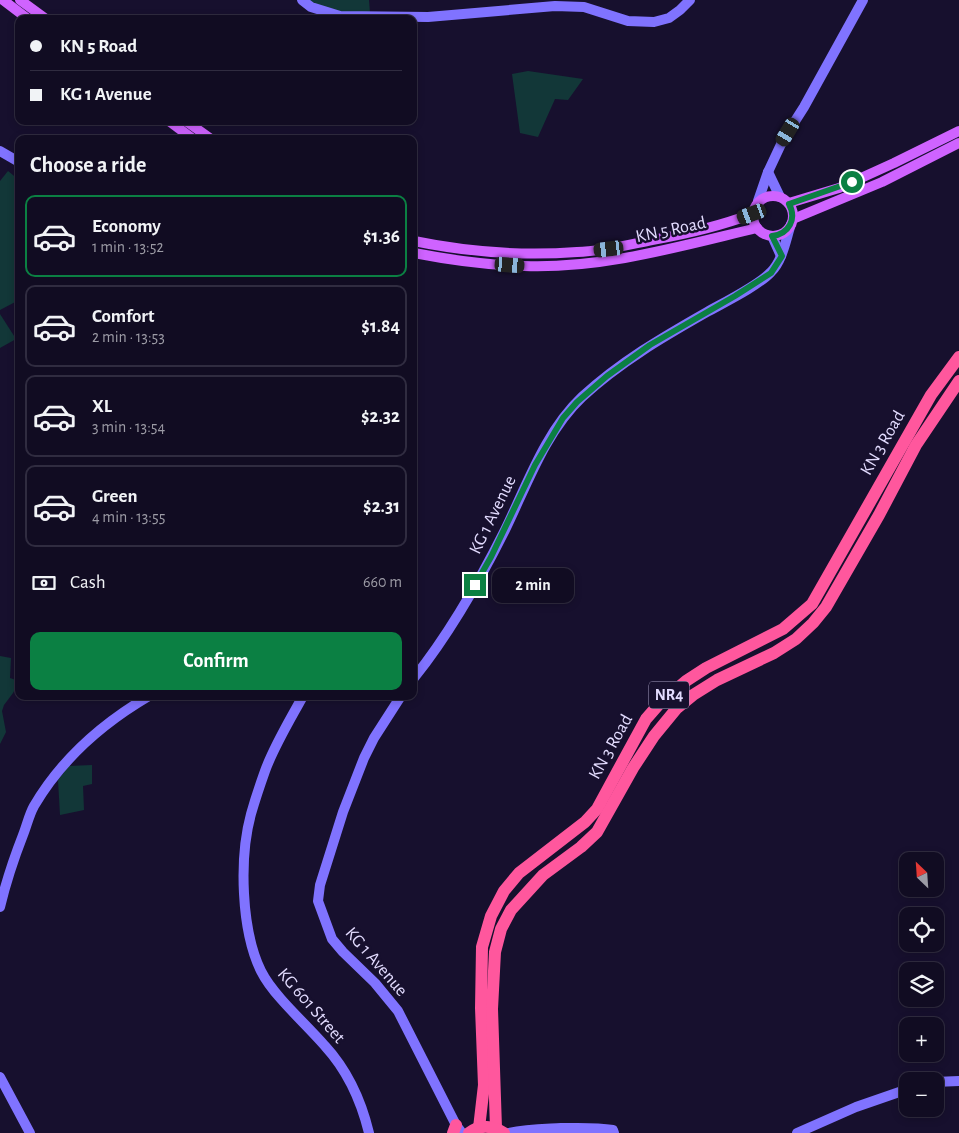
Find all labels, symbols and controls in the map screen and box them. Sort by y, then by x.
text: KN 5 Road [60,37,137,56]
text: KG 1 Avenue [60,85,152,104]
car [773,115,802,149]
text: Choose a ride [30,154,146,176]
route start [841,171,863,193]
car [735,202,768,226]
icon: car [32,214,77,259]
street label: KN 5 Road [634,214,708,246]
text: Economy [92,217,161,236]
text: $1.36 [363,227,400,246]
text: 1 min · 13:52 [92,239,164,255]
car [593,240,624,258]
car [494,256,525,274]
icon: car [32,304,77,349]
text: Comfort [92,307,154,326]
text: $1.84 [361,317,400,336]
text: 2 min · 13:53 [92,329,165,345]
icon: car [32,394,77,439]
text: XL [92,397,112,416]
text: $2.32 [361,407,400,426]
street label: KN 3 Road [857,408,909,478]
text: 3 min · 13:54 [92,419,165,435]
street label: KG 1 Avenue [466,473,520,557]
icon: car [32,484,77,529]
text: Green [92,487,138,506]
text: $2.31 [363,497,400,516]
text: 4 min · 13:55 [92,509,165,525]
callout: 2 min [492,568,575,602]
icon: cash [30,569,58,597]
text: Cash [70,573,106,592]
text: 660 m [363,574,402,590]
route end [464,574,486,596]
text: 2 min [515,577,551,593]
button: Confirm [30,632,402,690]
road number: NR4 [649,682,689,708]
street label: KN 3 Road [586,711,636,783]
north arrow [899,852,944,898]
map controls [899,852,944,1117]
button: locate [899,907,944,952]
street label: KG 1 Avenue [341,924,411,1000]
button: layers [899,962,944,1007]
street label: KG 601 Street [274,965,348,1047]
button: + [899,1017,944,1062]
button: − [899,1072,944,1117]

